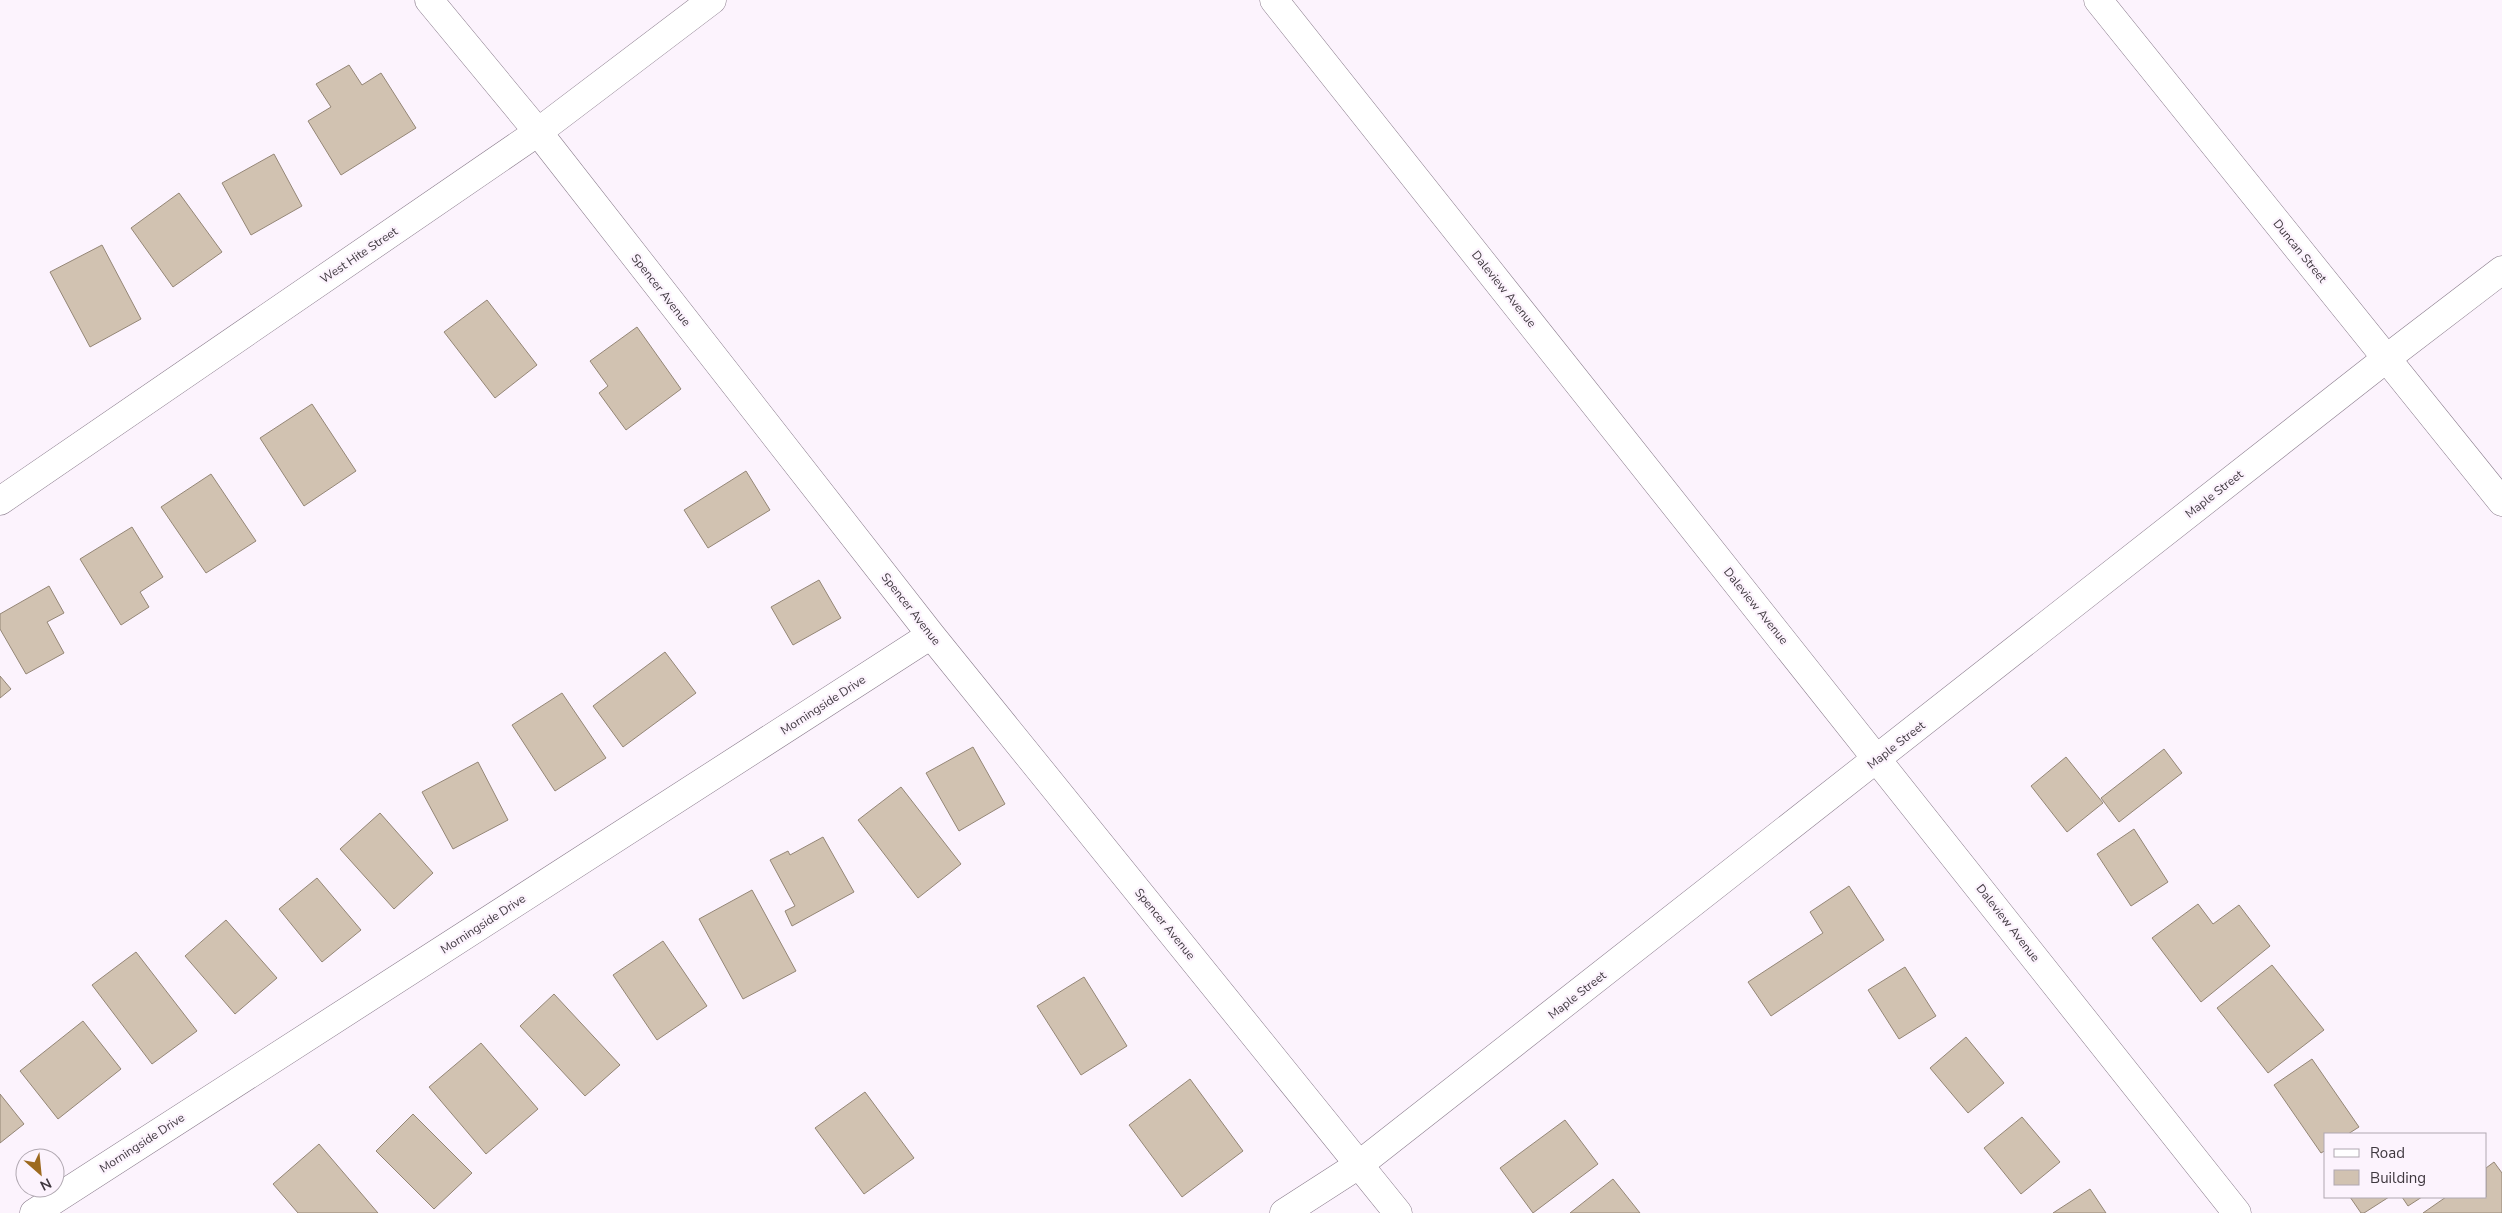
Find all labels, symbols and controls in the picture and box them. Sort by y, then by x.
street label: Duncan Street [2270,216,2331,287]
street label: West Hite Street [317,223,402,287]
street label: Daleview Avenue [1468,247,1540,331]
street label: Spencer Avenue [628,251,694,329]
street label: Maple Street [2182,466,2247,522]
street label: Daleview Avenue [1720,564,1792,648]
street label: Spencer Avenue [878,570,944,648]
street label: Morningside Drive [777,672,869,738]
street label: Maple Street [1864,717,1929,773]
street label: Daleview Avenue [1973,881,2043,965]
street label: Spencer Avenue [1131,885,1199,963]
street label: Morningside Drive [437,891,529,957]
street label: Maple Street [1545,967,1610,1023]
street label: Morningside Drive [96,1110,188,1176]
legend [2324,1133,2487,1198]
text: Road [2370,1143,2405,1163]
north arrow [15,1148,65,1198]
text: Building [2370,1168,2426,1188]
text: N [37,1173,55,1195]

